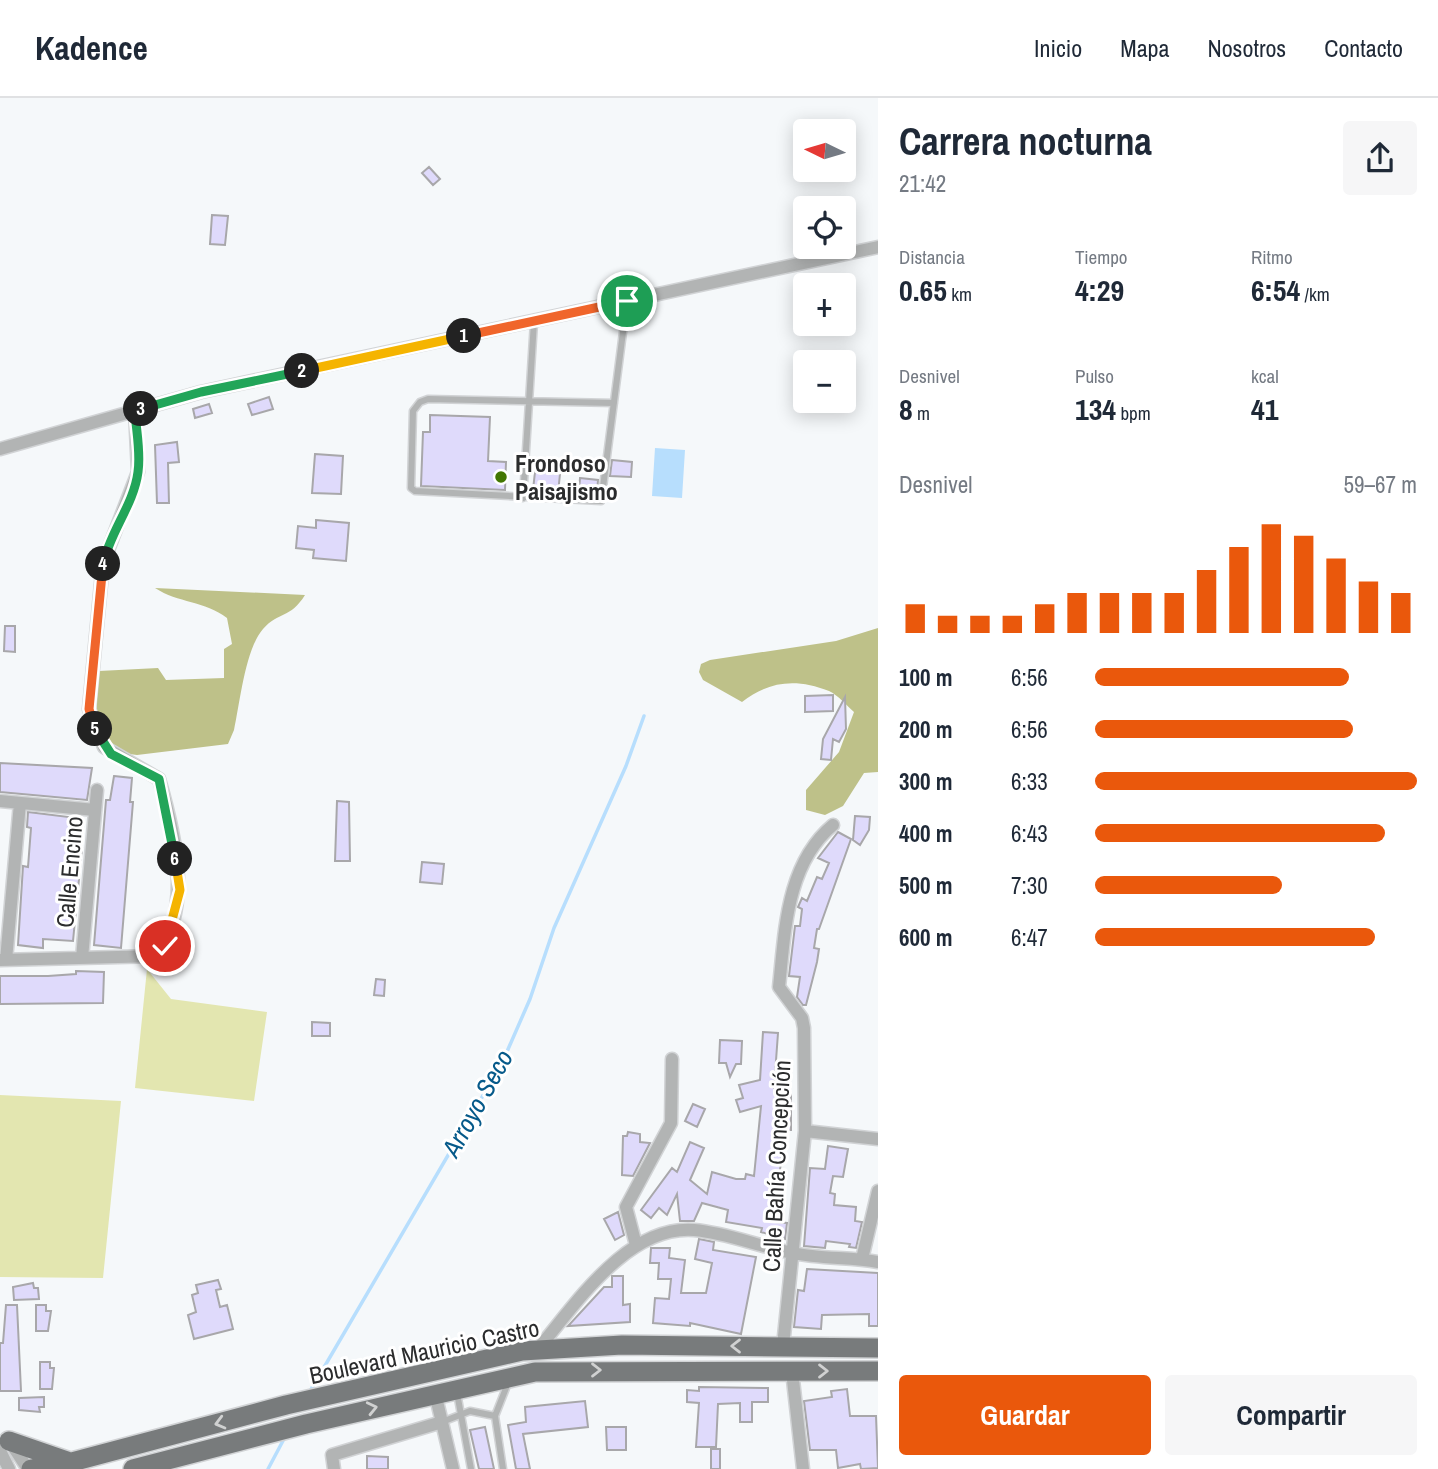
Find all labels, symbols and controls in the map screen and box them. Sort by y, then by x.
text: Kadence [35,26,148,70]
text: Inicio [1034,32,1082,64]
text: Mapa [1120,32,1169,64]
text: Nosotros [1207,32,1286,64]
text: Contacto [1324,32,1403,64]
text: Carrera nocturna [899,116,1152,167]
north arrow [793,119,856,182]
map controls [793,119,856,413]
button: share [1343,121,1417,195]
text: 21:42 [899,168,946,199]
button: locate [793,196,856,259]
text: Distancia [899,244,965,270]
text: Tiempo [1075,244,1127,270]
text: Ritmo [1251,244,1293,270]
text: 0.65 [899,270,947,310]
text: 4:29 [1075,270,1124,310]
text: 6:54 [1251,270,1300,310]
pin [597,271,657,331]
button: + [793,273,856,336]
text: km [947,281,972,307]
text: /km [1300,281,1330,307]
icon: arrive [608,282,646,320]
pin: 1 [447,318,482,354]
text: 1 [459,322,468,348]
button: − [793,350,856,413]
pin: 2 [284,354,320,388]
text: 2 [297,357,306,383]
text: Desnivel [899,363,960,389]
text: Pulso [1075,363,1114,389]
text: kcal [1251,363,1279,389]
text: 8 [899,389,913,429]
text: 134 [1075,389,1116,429]
text: 41 [1251,389,1278,429]
pin: 3 [124,392,158,426]
text: 3 [136,395,145,421]
text: m [913,400,930,426]
text: bpm [1116,400,1151,426]
place label: Frondoso Paisajismo [515,447,618,507]
marker: Frondoso Paisajismo [493,469,509,485]
text: Desnivel [899,469,972,500]
text: 59–67 m [1344,469,1417,500]
pin: 4 [86,546,120,582]
text: 4 [98,550,107,576]
text: 100 m [899,662,952,693]
text: 6:56 [1011,662,1048,693]
pin: 5 [78,712,112,746]
text: 200 m [899,714,952,745]
text: 6:56 [1011,714,1048,745]
text: 5 [90,715,99,741]
text: 300 m [899,766,952,797]
text: 6:33 [1011,766,1048,797]
street label: Calle Encino [48,815,90,929]
text: 400 m [899,818,952,849]
text: 6:43 [1011,818,1048,849]
pin: 6 [158,842,192,876]
text: 6 [170,845,179,871]
text: 500 m [899,870,952,901]
text: 7:30 [1011,870,1048,901]
pin [135,916,195,976]
text: 600 m [899,922,952,953]
text: 6:47 [1011,922,1048,953]
icon: check [146,927,184,965]
water label: Arroyo Seco [433,1043,521,1164]
street label: Calle Bahía Concepción [754,1059,798,1273]
street label: Boulevard Mauricio Castro [306,1311,542,1391]
one-way arrow [731,1338,741,1354]
one-way arrow [591,1362,601,1378]
one-way arrow [818,1363,829,1379]
button: Guardar [899,1375,1151,1455]
button: Compartir [1165,1375,1417,1455]
one-way arrow [366,1402,378,1416]
one-way arrow [214,1415,226,1429]

